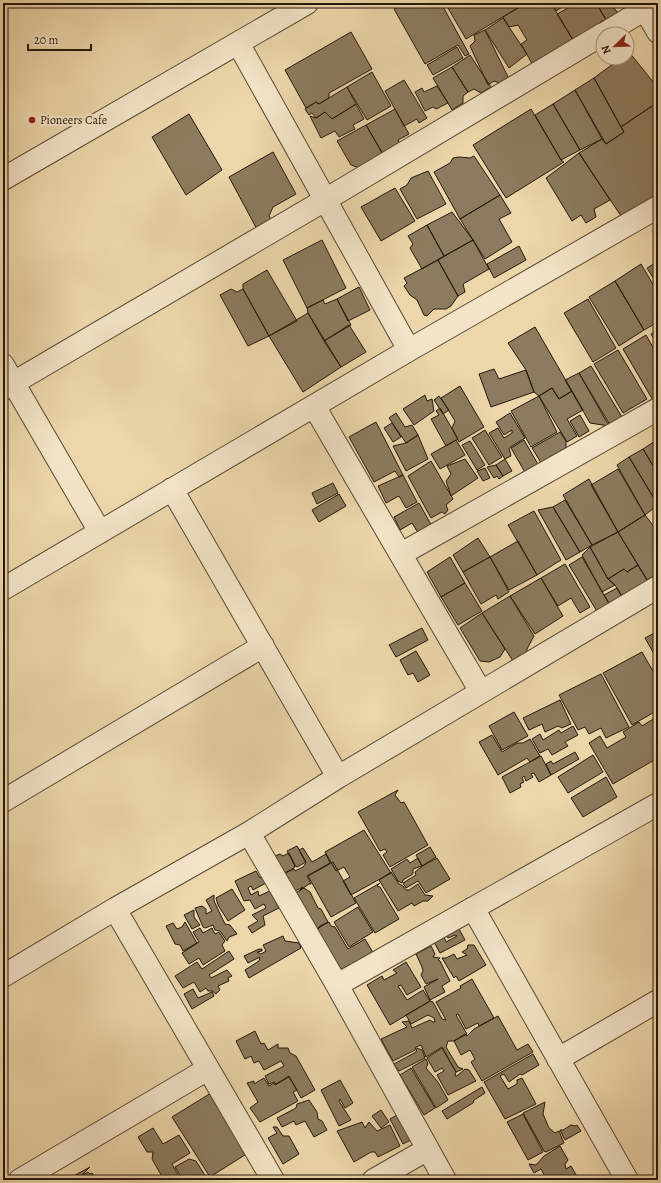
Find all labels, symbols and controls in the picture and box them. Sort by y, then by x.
scale bar [28,26,91,52]
north arrow [595,26,635,66]
text: 20 m [34,32,58,48]
text: N [598,43,615,56]
place label: Pioneers Cafe [40,112,107,128]
marker: Pioneers Cafe [27,115,37,125]

